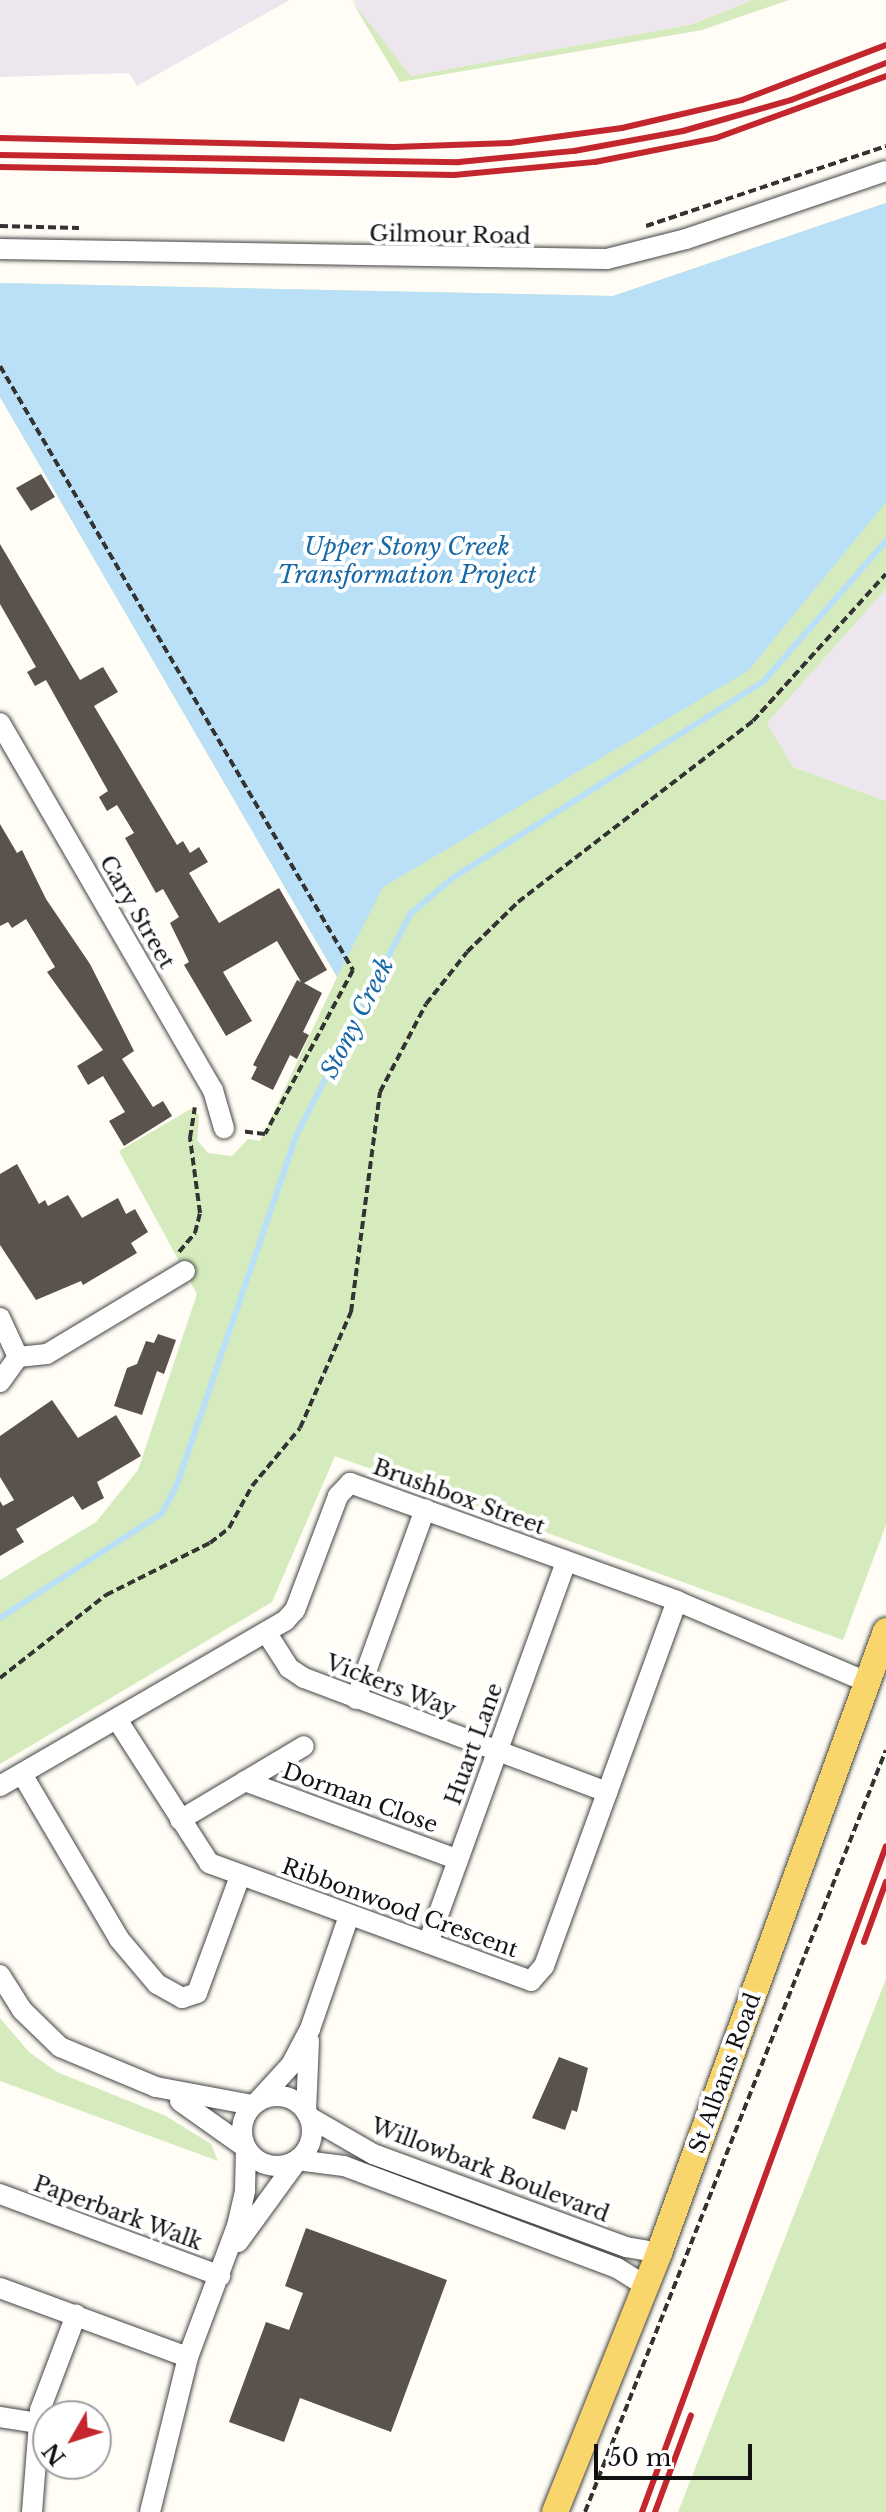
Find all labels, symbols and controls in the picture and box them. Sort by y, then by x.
street label: Gilmour Road [369,220,531,250]
water label: Upper Stony Creek Transformation Project [277,533,537,589]
street label: Cary Street [94,850,180,974]
water label: Stony Creek [314,953,400,1083]
street label: Brushbox Street [369,1454,549,1540]
street label: Vickers Way [322,1649,460,1723]
street label: Huart Lane [440,1679,508,1809]
street label: Dorman Close [279,1758,441,1838]
street label: Ribbonwood Crescent [278,1853,522,1963]
street label: St Albans Road [684,1989,766,2157]
street label: Willowbark Boulevard [367,2112,613,2228]
street label: Paperbark Walk [29,2170,207,2256]
north arrow [32,2400,112,2480]
scale bar [598,2428,756,2478]
text: N [38,2438,72,2471]
text: 50 m [608,2443,671,2472]

